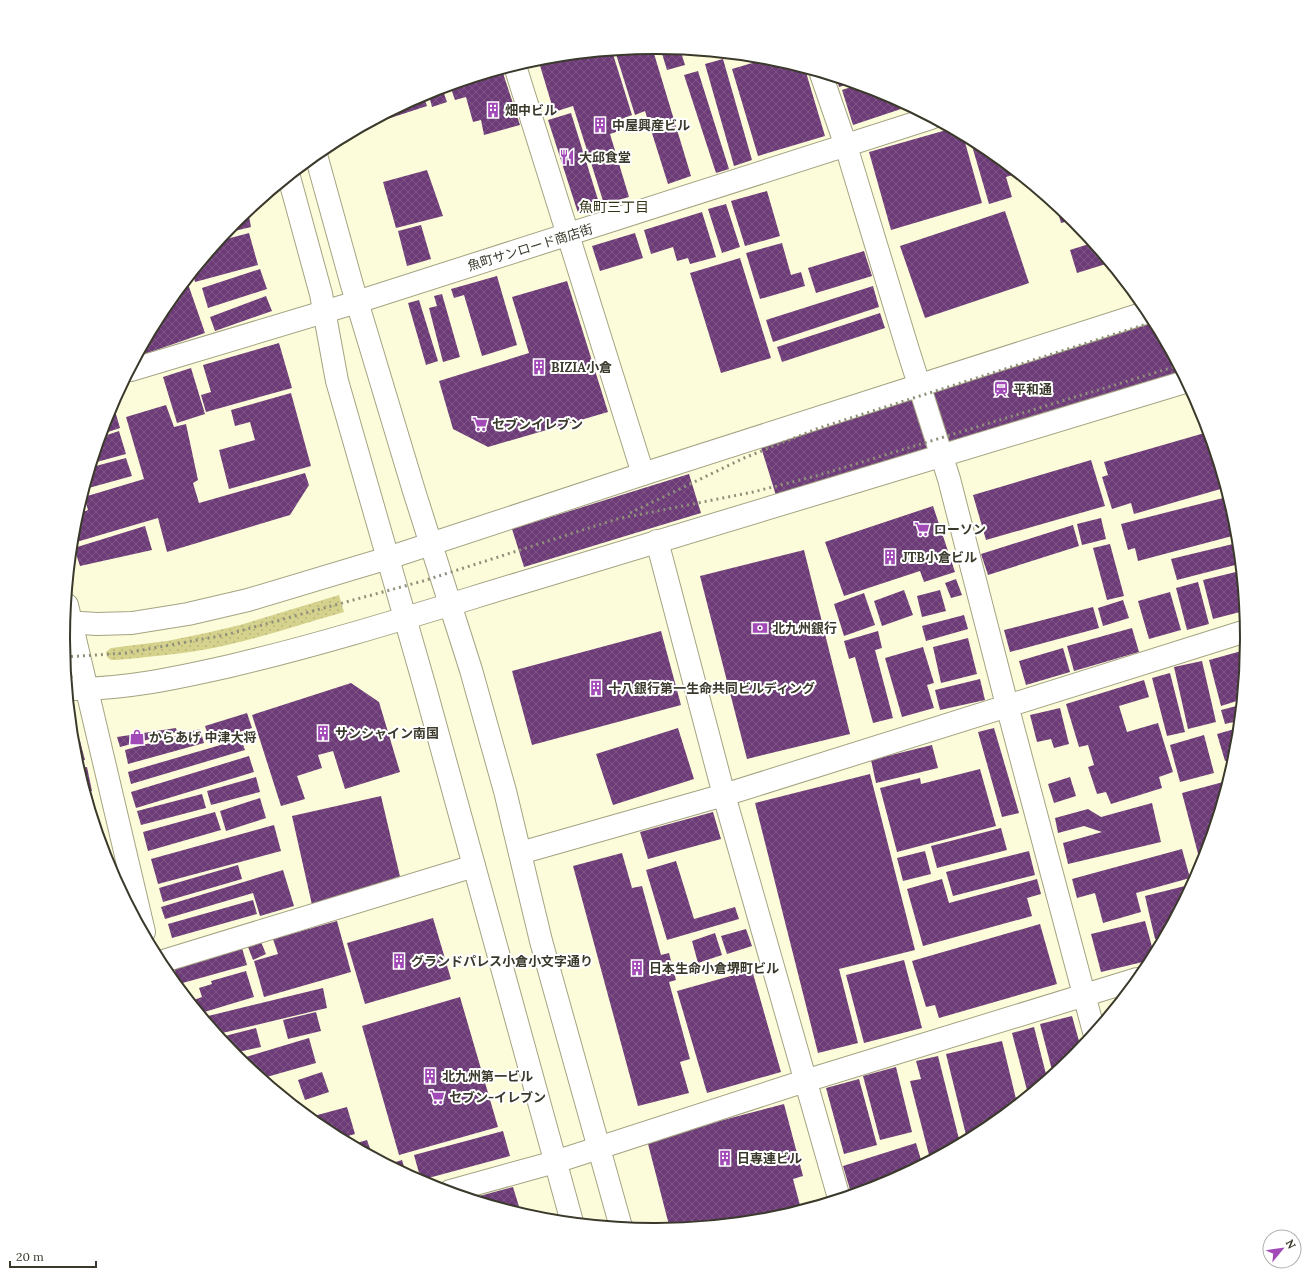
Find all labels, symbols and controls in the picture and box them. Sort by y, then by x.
building icon: 畑中ビル [484,101,502,119]
place label: 畑中ビル [505,102,557,119]
building icon: 中屋興産ビル [591,116,609,134]
place label: 中屋興産ビル [612,117,690,134]
restaurant icon: 大邱食堂 [558,148,576,166]
place label: 大邱食堂 [579,149,631,166]
district label: 魚町三丁目 [579,198,649,216]
street label: 魚町サンロード商店街 [465,220,595,275]
building icon: BIZIA小倉 [530,358,548,376]
place label: BIZIA小倉 [551,359,612,376]
station icon: 平和通 [992,380,1010,398]
place label: 平和通 [1013,381,1052,398]
supermarket icon: セブンイレブン [471,415,489,433]
place label: セブンイレブン [492,416,583,433]
supermarket icon: ローソン [913,520,931,538]
place label: ローソン [934,521,986,538]
building icon: JTB小倉ビル [881,548,899,566]
place label: JTB小倉ビル [902,549,977,566]
bank icon: 北九州銀行 [751,619,769,637]
place label: 北九州銀行 [772,620,837,637]
building icon: 十八銀行第一生命共同ビルディング [587,679,605,697]
place label: 十八銀行第一生命共同ビルディング [608,680,815,697]
building icon: サンシャイン南国 [314,724,332,742]
place label: サンシャイン南国 [335,725,439,742]
shop icon: からあげ 中津大将 [128,728,146,746]
place label: からあげ 中津大将 [149,729,256,746]
building icon: グランドパレス小倉小文字通り [390,952,408,970]
place label: グランドパレス小倉小文字通り [411,953,593,970]
building icon: 日本生命小倉堺町ビル [628,959,646,977]
place label: 日本生命小倉堺町ビル [649,960,779,977]
building icon: 北九州第一ビル [421,1067,439,1085]
place label: 北九州第一ビル [442,1068,533,1085]
supermarket icon: セブン-イレブン [428,1088,446,1106]
place label: セブン-イレブン [449,1089,546,1106]
building icon: 日専連ビル [716,1149,734,1167]
place label: 日専連ビル [737,1150,802,1167]
north arrow [1262,1229,1302,1269]
text: N [1283,1237,1299,1252]
scale bar [10,1243,96,1269]
text: 20 m [16,1249,44,1264]

